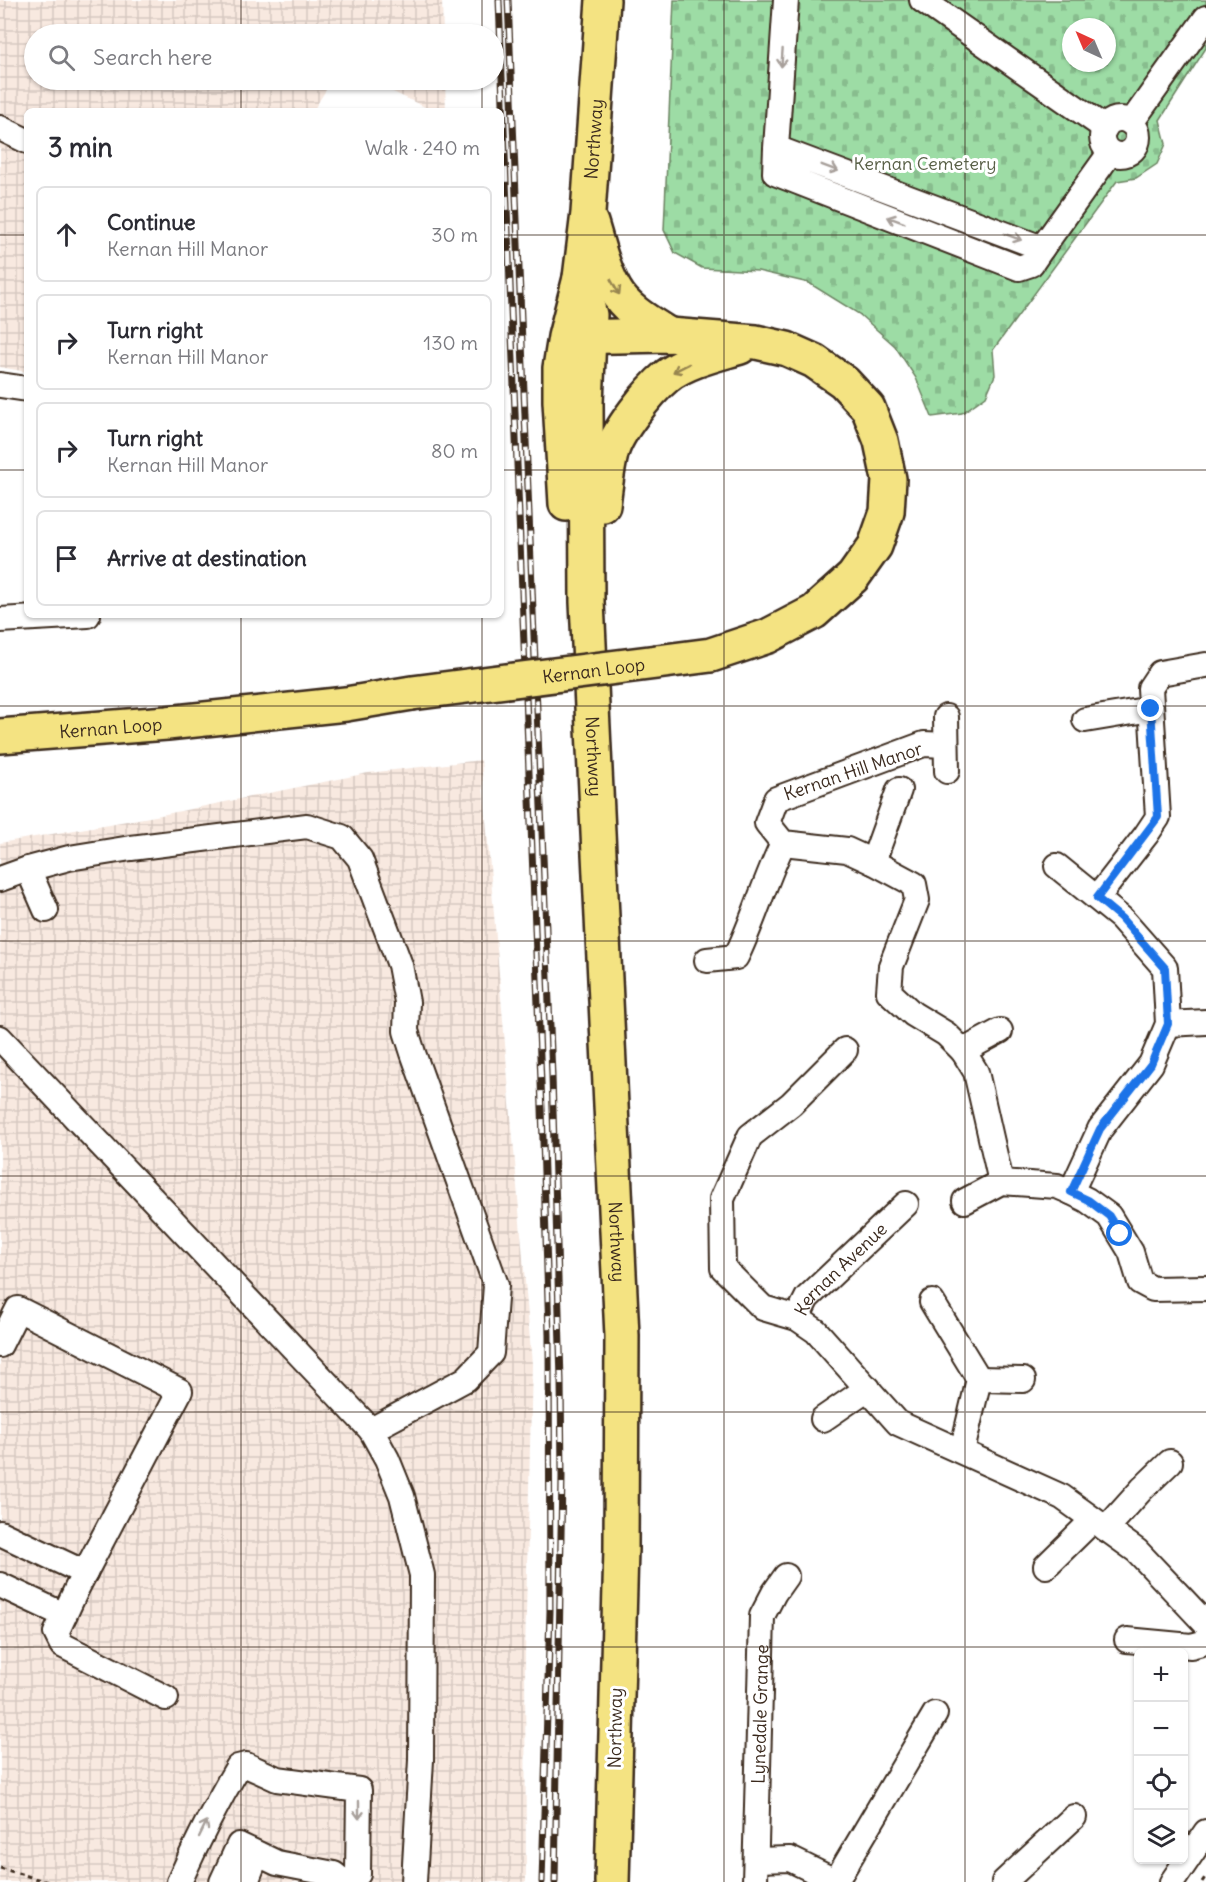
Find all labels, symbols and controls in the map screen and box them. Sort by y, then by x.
north arrow [1062,18,1116,72]
search box [24,24,504,90]
icon: search [45,41,78,74]
text: Search here [93,43,212,71]
one-way arrow [776,48,787,68]
street label: Northway [579,98,608,180]
text: 3 min [48,131,113,164]
text: Walk · 240 m [365,135,480,160]
park label: Kernan Cemetery [854,152,996,175]
one-way arrow [821,164,839,175]
text: Continue [107,208,196,236]
one-way arrow [887,214,906,225]
icon: ahead [50,218,83,251]
text: 30 m [431,222,478,247]
one-way arrow [1003,232,1022,243]
text: Kernan Hill Manor [107,236,268,261]
one-way arrow [609,278,621,295]
text: Turn right [107,316,203,344]
icon: right [50,326,83,359]
text: 130 m [423,330,478,355]
text: Kernan Hill Manor [107,344,268,369]
one-way arrow [673,363,691,375]
text: Turn right [107,424,203,452]
icon: right [50,434,83,467]
text: 80 m [431,438,478,463]
text: Kernan Hill Manor [107,452,268,477]
icon: arrive [50,542,83,575]
text: Arrive at destination [107,544,307,572]
street label: Kernan Loop [541,652,646,688]
route end [1137,695,1163,721]
street label: Kernan Loop [58,712,163,743]
street label: Northway [581,716,608,797]
street label: Kernan Hill Manor [781,736,926,805]
street label: Northway [604,1201,631,1283]
street label: Kernan Avenue [789,1217,891,1319]
route start [1106,1220,1132,1246]
street label: Lynedale Grange [746,1644,773,1784]
map controls [1134,1648,1188,1864]
button: + [1134,1648,1188,1702]
street label: Northway [603,1687,627,1769]
button: − [1134,1702,1188,1756]
button: locate [1134,1756,1188,1810]
one-way arrow [354,1799,365,1819]
button: layers [1134,1810,1188,1864]
one-way arrow [198,1820,210,1838]

